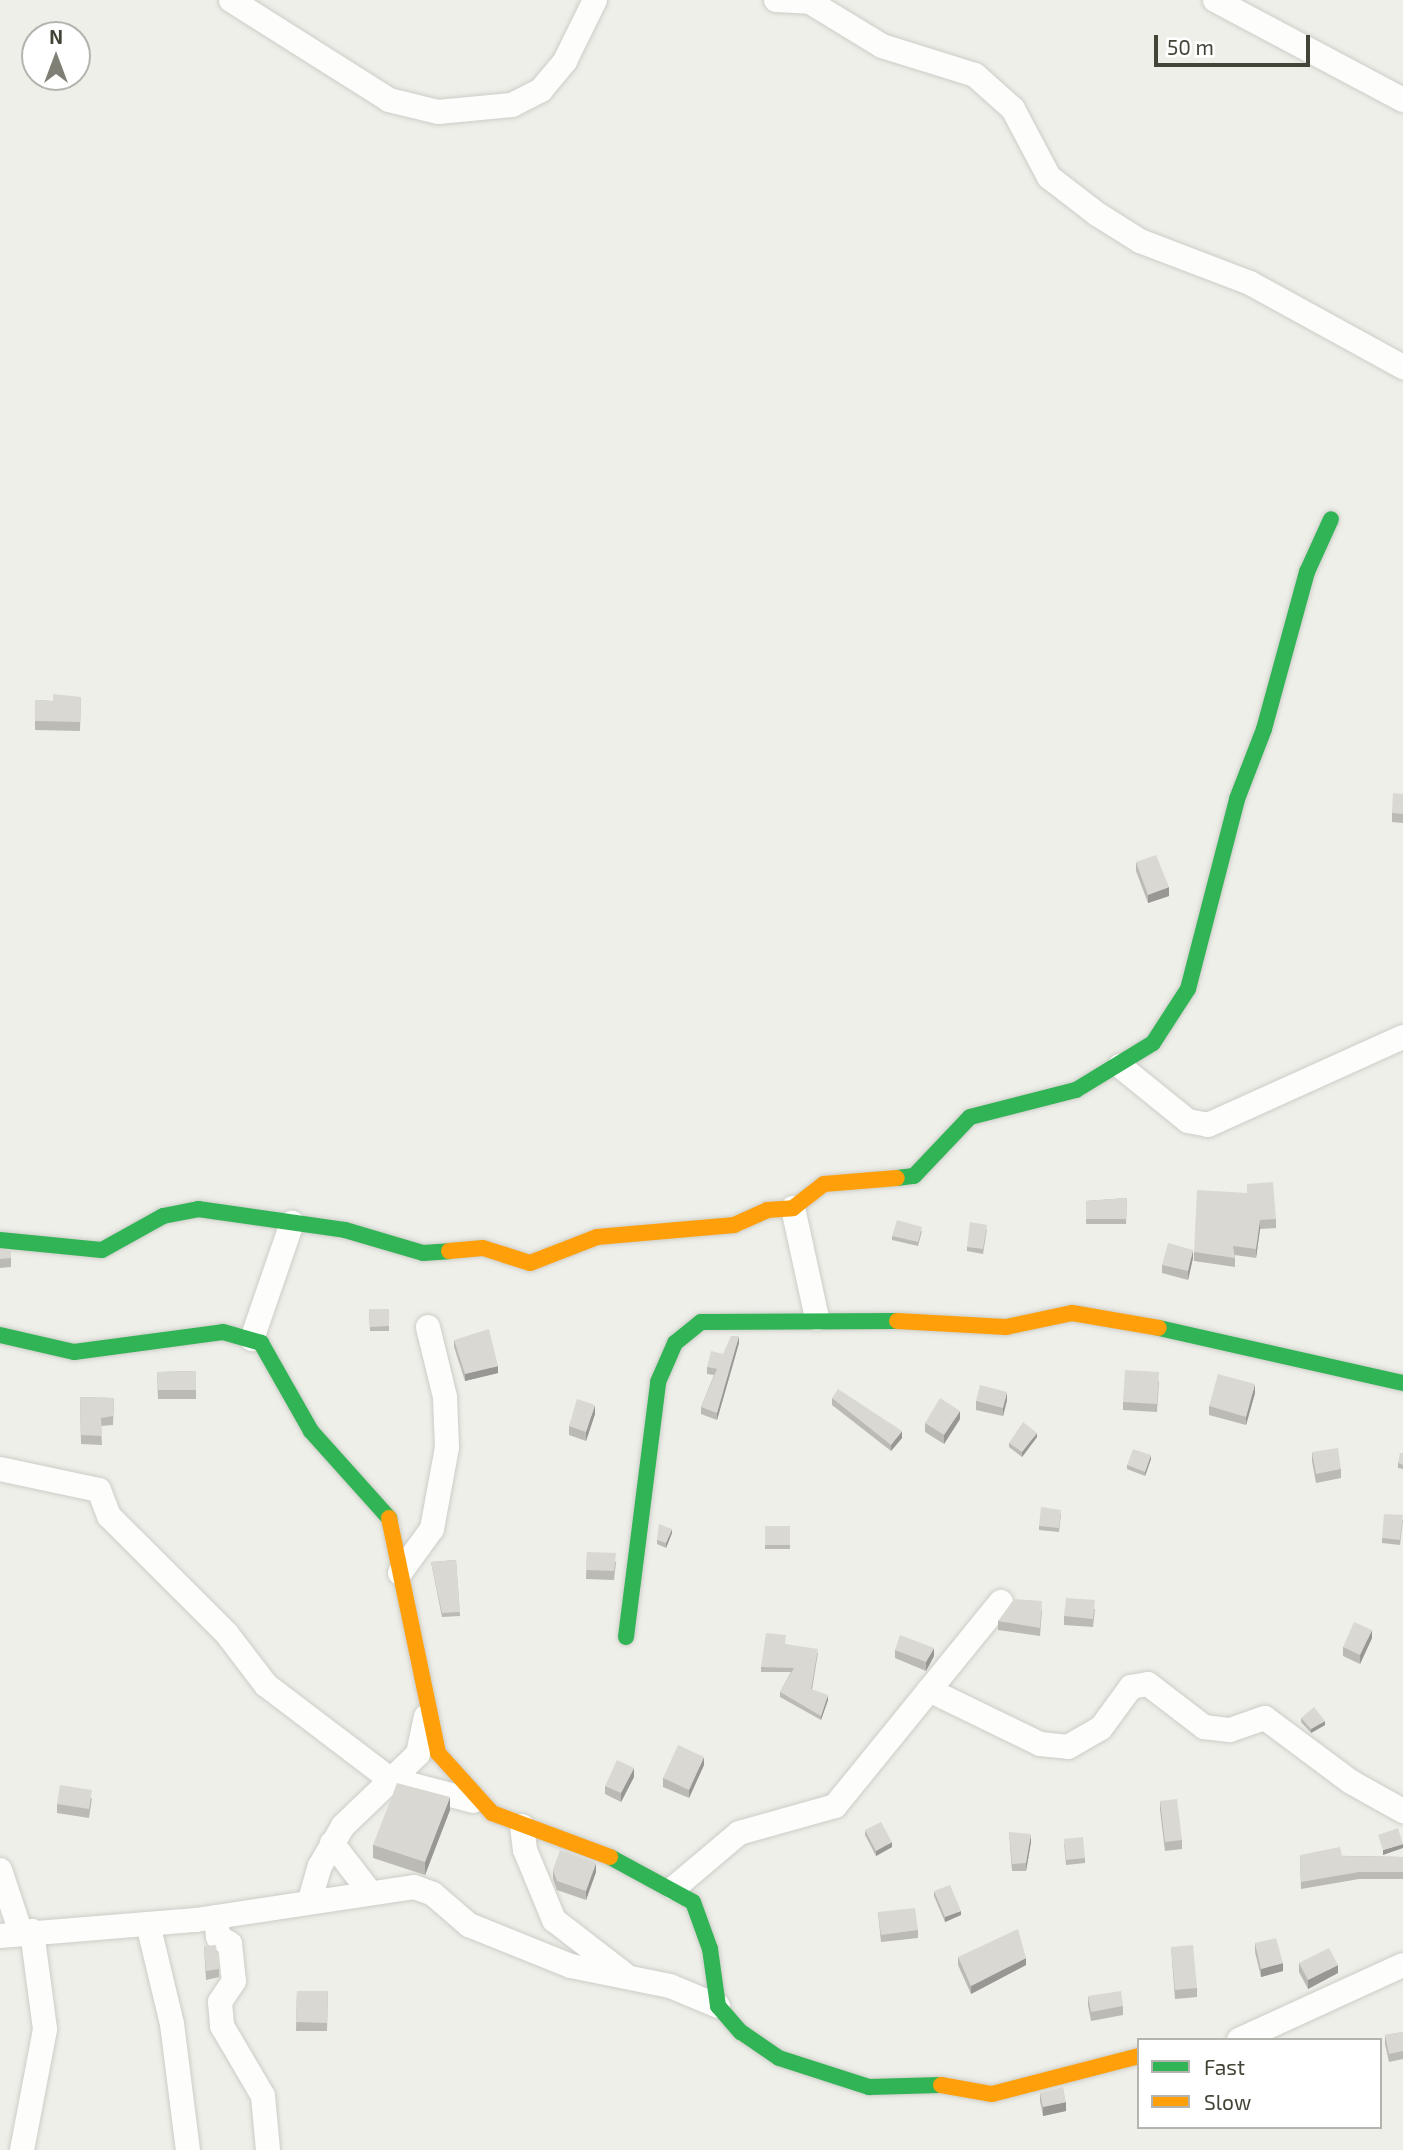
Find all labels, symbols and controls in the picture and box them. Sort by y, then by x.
north arrow [21,21,91,91]
scale bar [1158,21,1314,65]
text: N [49,25,63,48]
text: 50 m [1167,34,1214,59]
legend [1137,2038,1382,2129]
text: Fast [1204,2054,1245,2079]
text: Slow [1204,2089,1251,2114]

